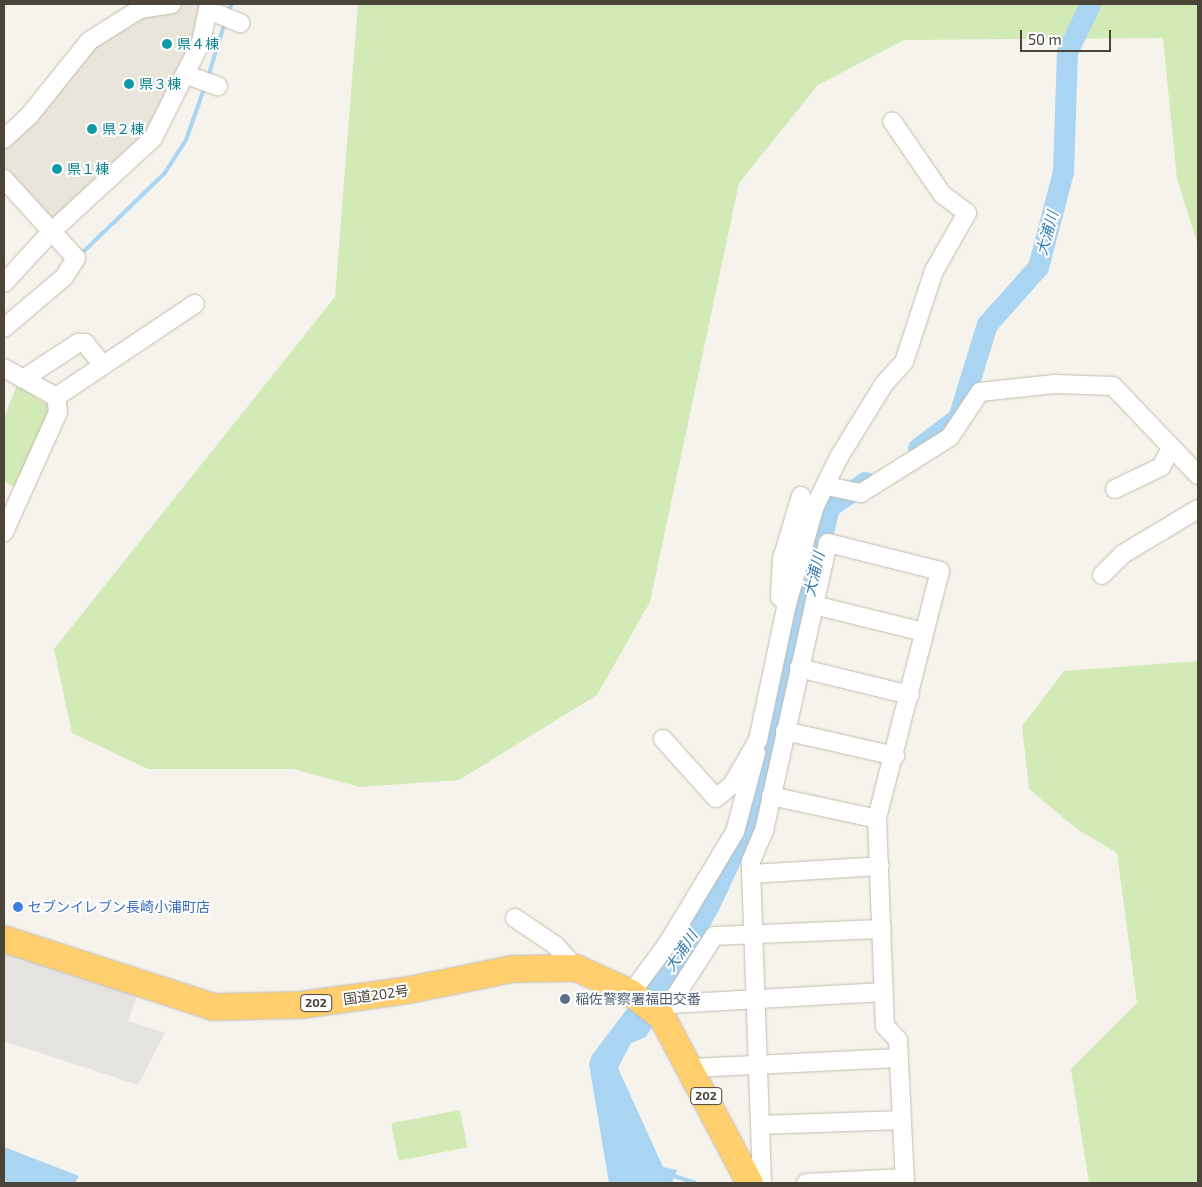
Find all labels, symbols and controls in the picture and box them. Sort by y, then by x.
scale bar [1022,20,1113,52]
text: 50 m [1028,30,1062,48]
place label: 県４棟 [177,36,219,52]
marker: 県４棟 [161,38,173,50]
place label: 県３棟 [139,76,181,92]
marker: 県３棟 [123,78,135,90]
place label: 県２棟 [102,121,144,137]
marker: 県２棟 [86,123,98,135]
place label: 県１棟 [67,161,109,177]
marker: 県１棟 [51,163,63,175]
water label: 大浦川 [1032,209,1062,257]
water label: 大浦川 [800,550,828,598]
place label: セブンイレブン長崎小浦町店 [28,899,210,915]
marker: セブンイレブン長崎小浦町店 [12,901,24,913]
water label: 大浦川 [661,927,701,975]
street label: 国道202号 [342,982,410,1008]
place label: 稲佐警察署福田交番 [575,991,701,1007]
marker: 稲佐警察署福田交番 [559,993,571,1005]
road number: 202 [300,994,332,1012]
road number: 202 [690,1086,722,1106]

